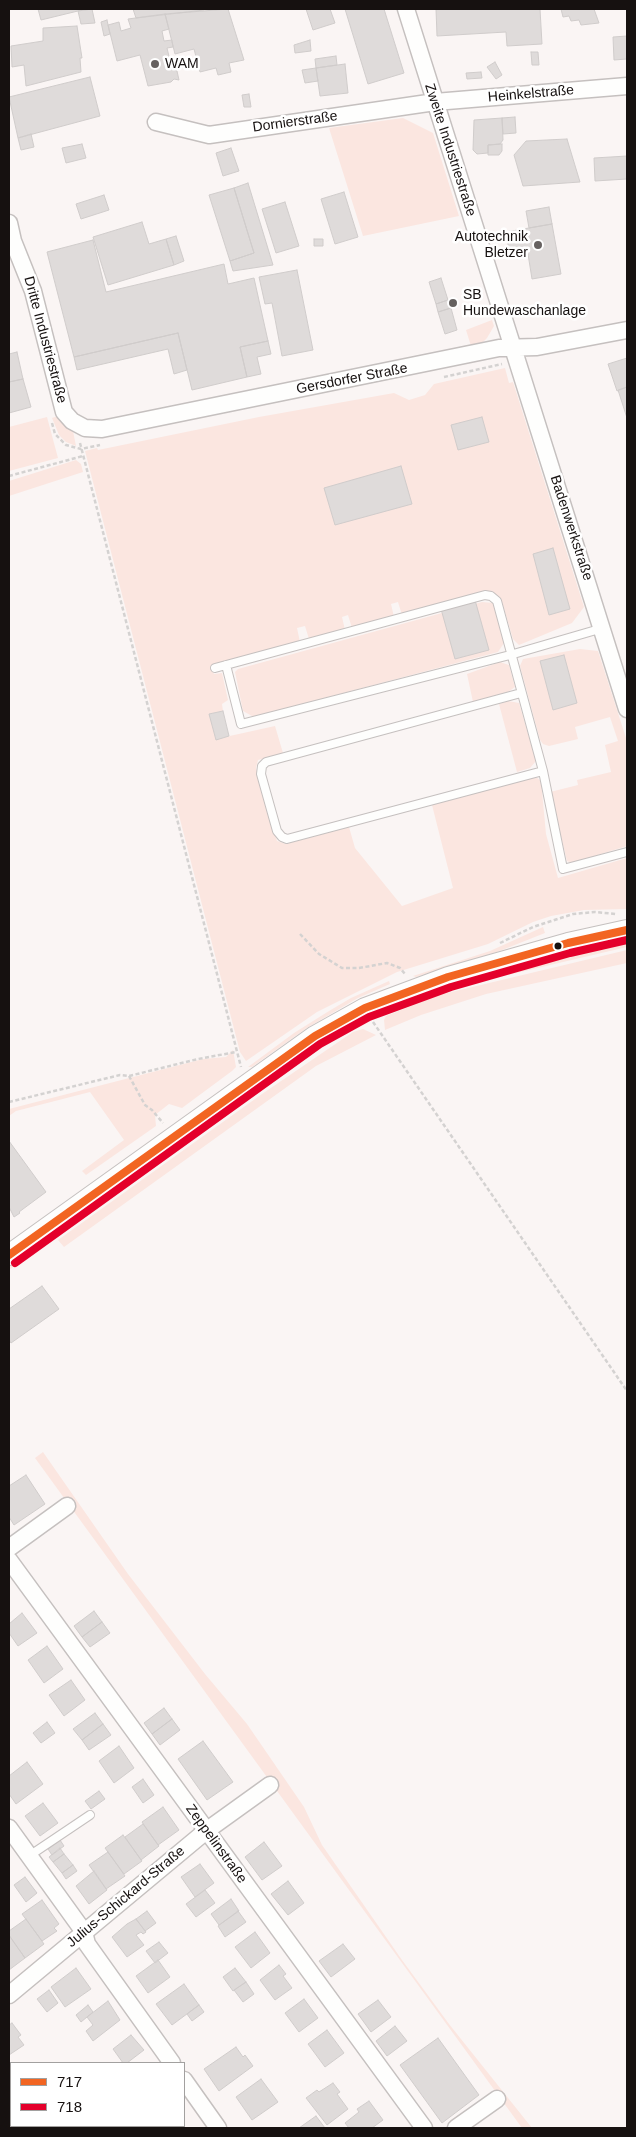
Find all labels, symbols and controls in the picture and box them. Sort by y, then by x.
place label: WAM [165,56,199,72]
marker: WAM [149,58,161,70]
street label: Zweite Industriestraße [421,82,479,218]
street label: Heinkelstraße [487,82,575,106]
street label: Dornierstraße [251,108,339,136]
place label: Autotechnik Bletzer [455,229,528,262]
marker: Autotechnik Bletzer [532,239,544,251]
street label: Dritte Industriestraße [20,275,70,405]
place label: SB Hundewaschanlage [463,287,586,320]
marker: SB Hundewaschanlage [447,297,459,309]
street label: Gersdorfer Straße [295,360,409,398]
street label: Badenwerkstraße [546,473,596,583]
unlabelled marker [553,941,563,951]
street label: Zeppelinstraße [182,1801,250,1887]
street label: Julius-Schickard-Straße [64,1843,188,1951]
legend [10,2062,185,2127]
text: 717 [57,2073,82,2090]
text: 718 [57,2098,82,2115]

